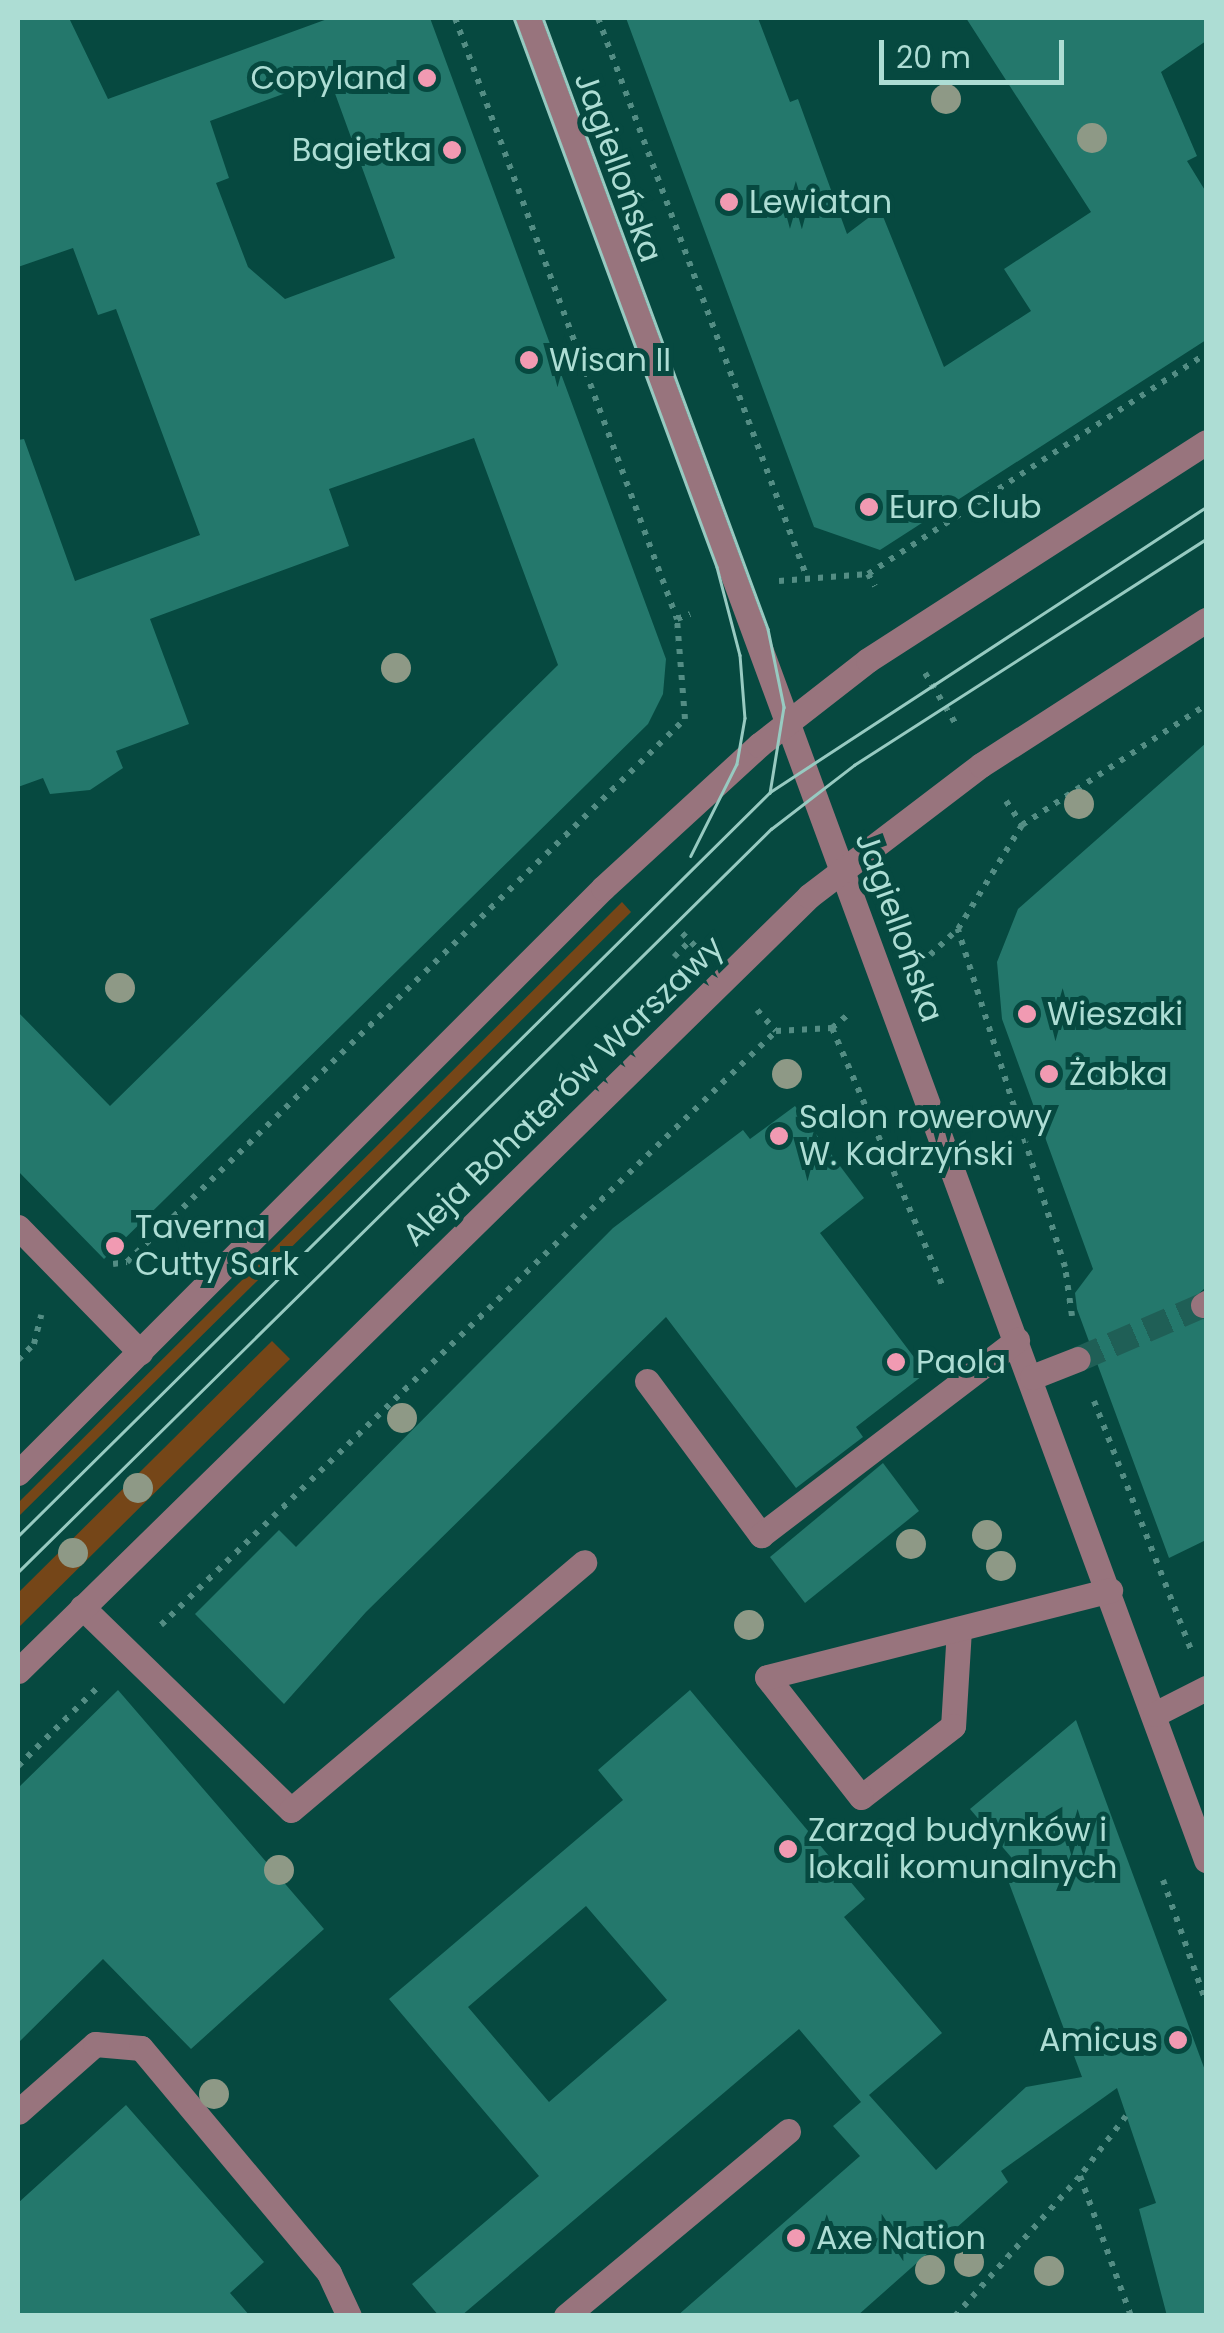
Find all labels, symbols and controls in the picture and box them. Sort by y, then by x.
scale bar [884,20,1069,82]
text: 20 m [896,36,971,79]
place label: Copyland [251,59,407,97]
marker: Copyland [416,67,438,89]
street label: Jagiellońska [566,67,670,267]
place label: Bagietka [292,131,432,169]
marker: Bagietka [441,139,463,161]
place label: Lewiatan [749,183,892,221]
marker: Lewiatan [718,191,740,213]
place label: Wisan II [549,341,671,379]
marker: Wisan II [518,349,540,371]
place label: Euro Club [889,488,1042,526]
marker: Euro Club [858,496,880,518]
street label: Jagiellońska [847,827,951,1027]
street label: Aleja Bohaterów Warszawy [395,928,731,1254]
place label: Wieszaki [1047,995,1183,1033]
marker: Wieszaki [1016,1003,1038,1025]
place label: Żabka [1069,1055,1168,1093]
marker: Żabka [1038,1063,1060,1085]
place label: Salon rowerowy W. Kadrzyński [799,1099,1052,1174]
marker: Salon rowerowy W. Kadrzyński [768,1125,790,1147]
place label: Taverna Cutty Sark [135,1209,299,1284]
marker: Taverna Cutty Sark [104,1235,126,1257]
place label: Paola [916,1343,1006,1381]
marker: Paola [885,1351,907,1373]
place label: Zarząd budynków i lokali komunalnych [808,1812,1118,1887]
marker: Zarząd budynków i lokali komunalnych [777,1838,799,1860]
place label: Amicus [1039,2021,1158,2059]
marker: Amicus [1167,2029,1189,2051]
place label: Axe Nation [816,2219,986,2257]
marker: Axe Nation [785,2227,807,2249]

